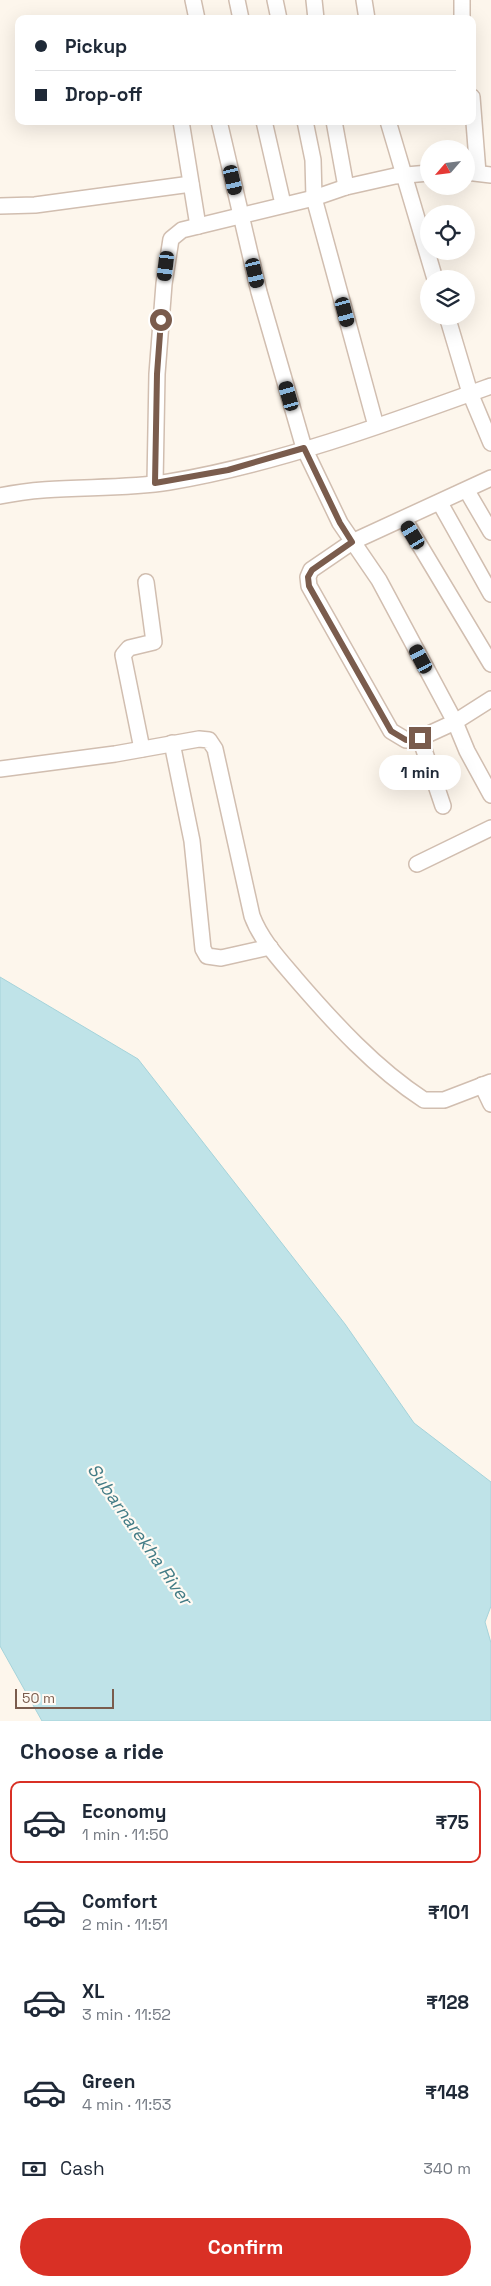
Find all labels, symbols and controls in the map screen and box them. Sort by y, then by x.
text: Pickup [65,34,127,59]
text: Drop-off [65,82,143,107]
north arrow [420,140,475,195]
map controls [420,140,475,325]
car [222,164,243,196]
button: locate [420,205,475,260]
car [156,250,175,282]
car [244,257,265,289]
button: layers [420,270,475,325]
car [333,296,356,328]
route start [150,309,172,331]
car [277,380,300,412]
car [398,518,427,552]
car [407,642,434,676]
route end [409,727,431,749]
callout: 1 min [379,756,461,790]
text: 1 min [400,762,440,783]
water label: Subarnarekha River [83,1459,199,1611]
scale bar [15,1686,114,1709]
text: 50 m [22,1689,55,1707]
text: Choose a ride [20,1737,164,1765]
text: Economy [82,1799,166,1824]
icon: car [22,1800,67,1845]
text: ₹75 [435,1810,469,1835]
text: 1 min · 11:50 [82,1824,169,1845]
text: Comfort [82,1889,158,1914]
icon: car [22,1890,67,1935]
text: ₹101 [428,1900,469,1925]
text: 2 min · 11:51 [82,1914,168,1935]
text: XL [82,1979,105,2004]
icon: car [22,1980,67,2025]
text: ₹128 [426,1990,469,2015]
text: 3 min · 11:52 [82,2004,171,2025]
text: Green [82,2069,135,2094]
icon: car [22,2070,67,2115]
text: ₹148 [425,2080,469,2105]
text: 4 min · 11:53 [82,2094,172,2115]
icon: cash [20,2155,48,2183]
text: Cash [60,2156,105,2181]
text: 340 m [423,2158,471,2179]
button: Confirm [20,2218,471,2276]

